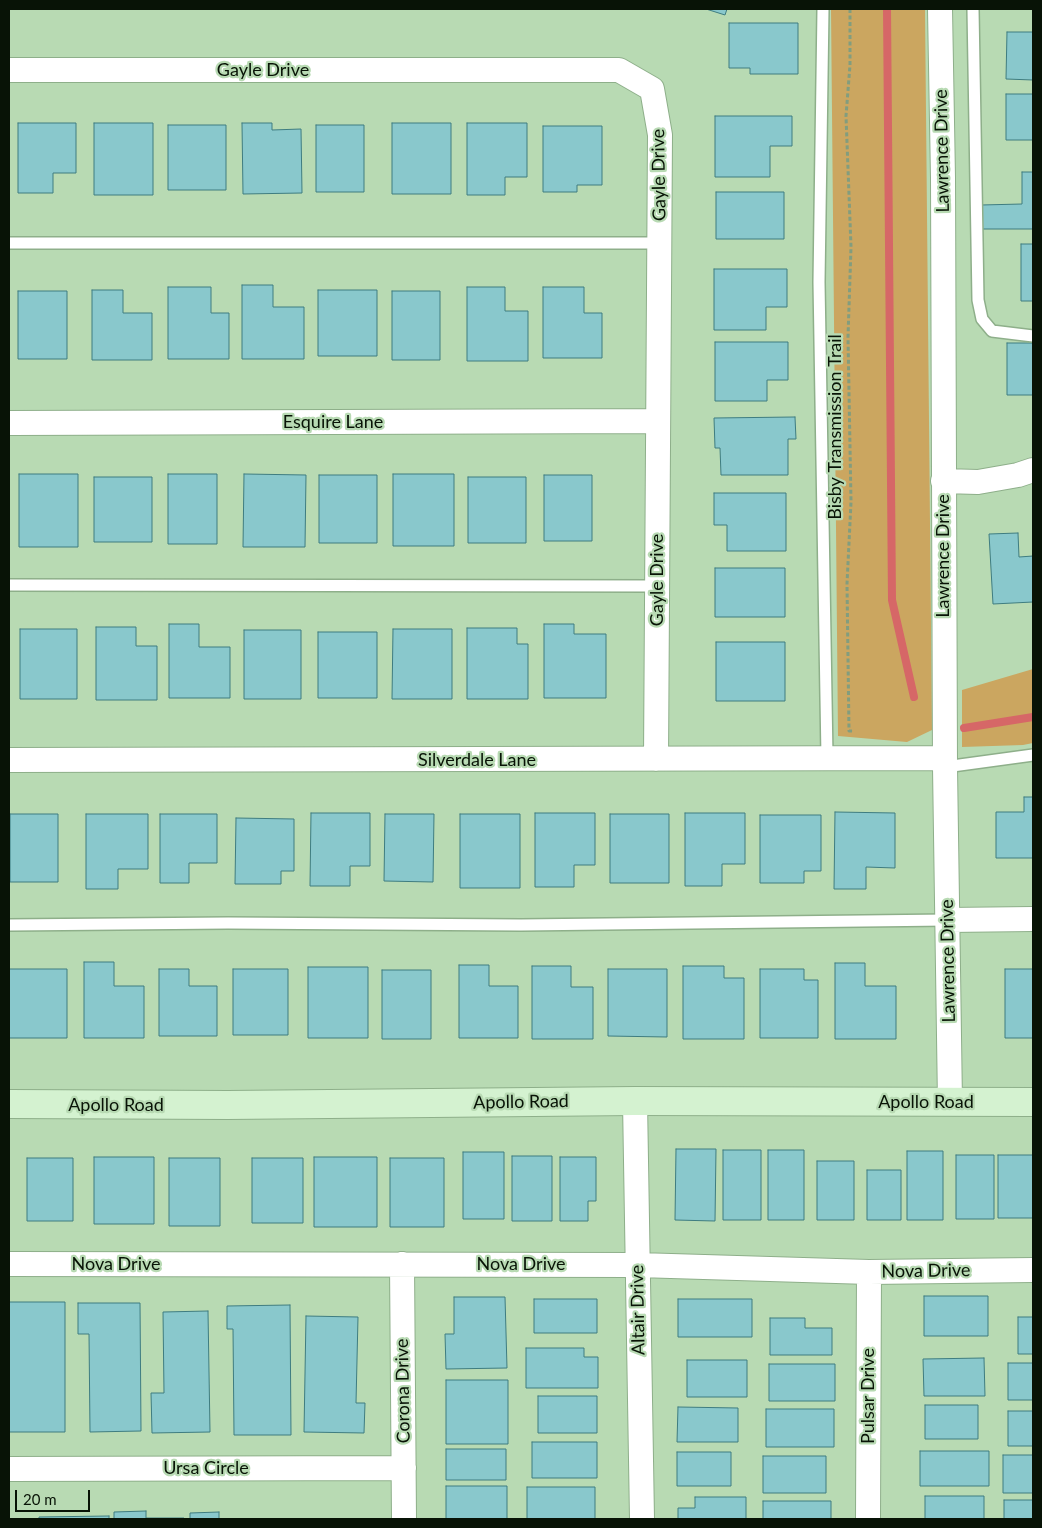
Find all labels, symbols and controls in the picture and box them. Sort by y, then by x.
street label: Gayle Drive [217,59,309,81]
street label: Lawrence Drive [930,89,954,213]
street label: Gayle Drive [647,129,671,221]
street label: Bisby Transmission Trail [824,334,846,520]
street label: Esquire Lane [283,411,383,433]
street label: Lawrence Drive [932,494,954,618]
street label: Gayle Drive [646,534,668,626]
street label: Silverdale Lane [418,749,536,771]
street label: Lawrence Drive [936,899,960,1023]
street label: Apollo Road [473,1090,569,1114]
street label: Apollo Road [878,1091,974,1113]
street label: Apollo Road [68,1094,164,1116]
street label: Nova Drive [72,1253,160,1275]
street label: Nova Drive [477,1253,565,1275]
street label: Nova Drive [881,1259,971,1283]
street label: Altair Drive [626,1265,650,1355]
street label: Corona Drive [391,1338,415,1444]
street label: Pulsar Drive [857,1348,879,1444]
street label: Ursa Circle [163,1457,249,1479]
scale bar [18,1480,92,1512]
text: 20 m [23,1490,57,1508]

